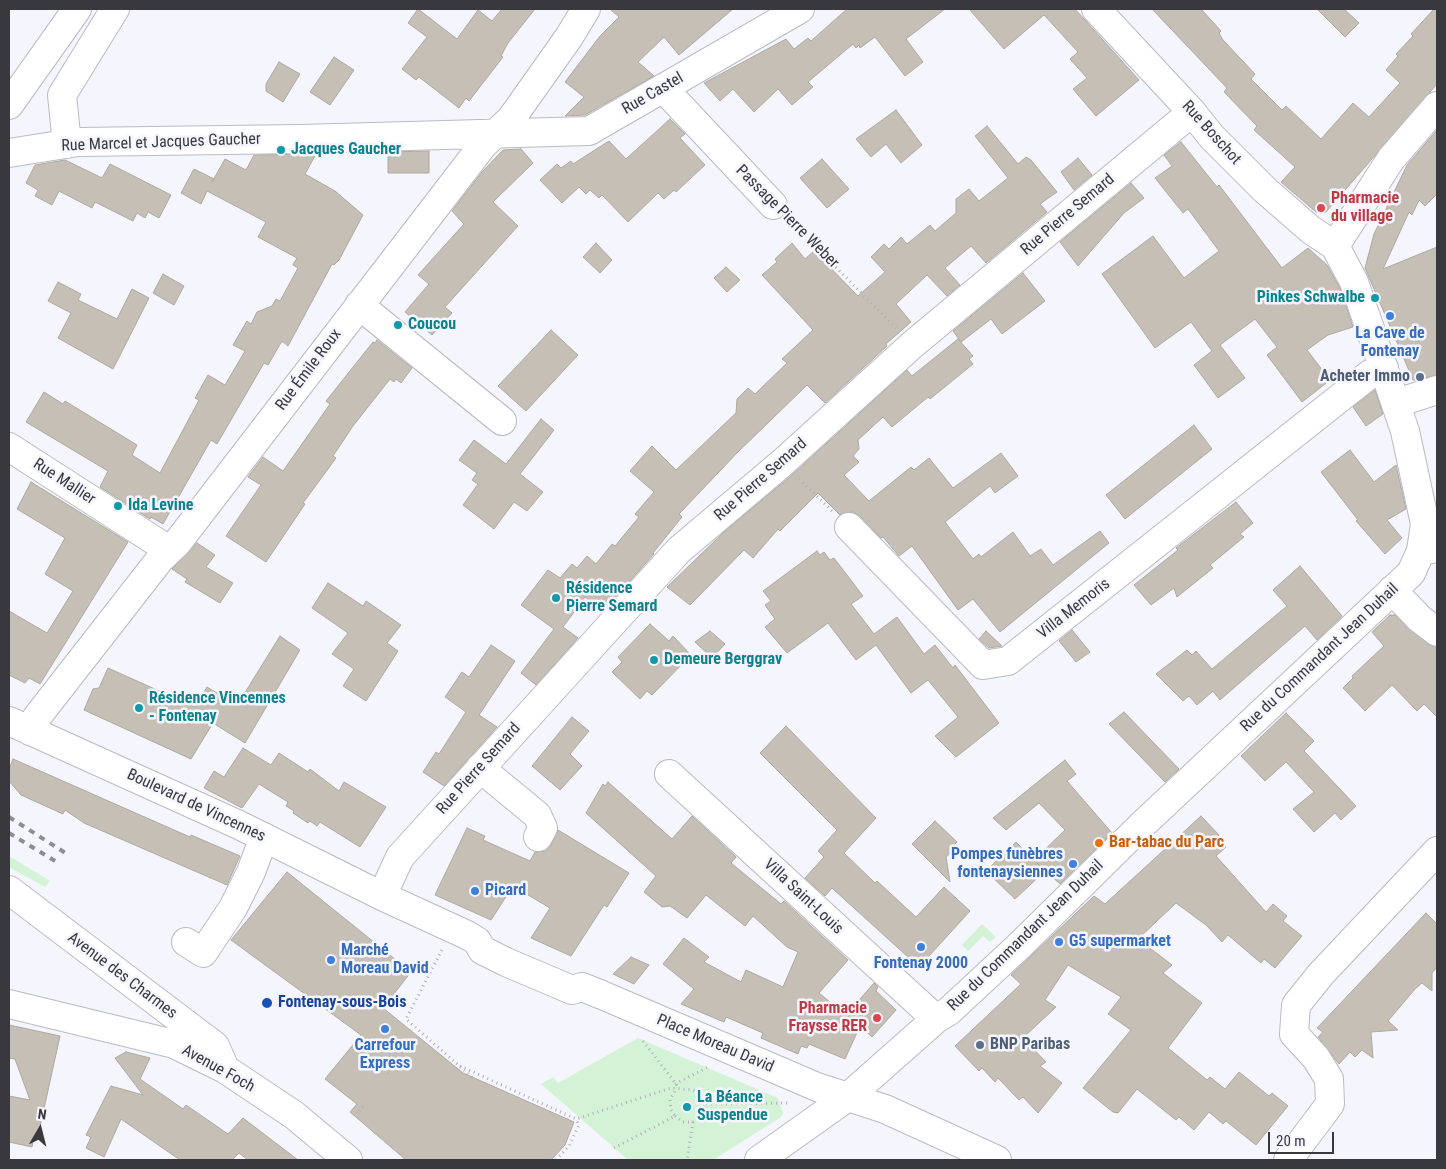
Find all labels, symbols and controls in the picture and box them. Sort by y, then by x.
street label: Rue Castel [619,69,687,119]
street label: Rue Boschot [1177,97,1245,169]
street label: Rue Marcel et Jacques Gaucher [61,130,261,156]
place label: Jacques Gaucher [291,140,401,160]
marker: Jacques Gaucher [275,144,287,156]
street label: Passage Pierre Weber [731,161,843,273]
street label: Rue Pierre Semard [1017,170,1119,260]
place label: Pharmacie du village [1331,189,1399,227]
marker: Pharmacie du village [1315,202,1327,214]
place label: Pinkes Schwalbe [1257,288,1365,308]
marker: Pinkes Schwalbe [1369,292,1381,304]
marker: La Cave de Fontenay [1384,310,1396,322]
place label: Coucou [408,315,456,335]
marker: Coucou [392,319,404,331]
place label: La Cave de Fontenay [1355,324,1425,362]
street label: Rue Émile Roux [272,325,346,415]
place label: Acheter Immo [1320,367,1410,387]
marker: Acheter Immo [1414,371,1426,383]
street label: Rue Pierre Semard [711,435,811,525]
street label: Rue Mallier [29,455,99,509]
place label: Ida Levine [128,496,193,516]
marker: Ida Levine [112,500,124,512]
street label: Villa Memoris [1034,575,1114,643]
place label: Résidence Pierre Semard [566,579,657,617]
street label: Rue du Commandant Jean Duhail [1237,580,1403,736]
marker: Résidence Pierre Semard [550,592,562,604]
place label: Demeure Berggrav [664,650,782,670]
marker: Demeure Berggrav [648,654,660,666]
place label: Résidence Vincennes - Fontenay [149,689,286,727]
marker: Résidence Vincennes - Fontenay [133,702,145,714]
street label: Rue Pierre Semard [433,719,525,819]
street label: Boulevard de Vincennes [124,765,268,847]
place label: Bar-tabac du Parc [1109,833,1224,853]
marker: Bar-tabac du Parc [1093,837,1105,849]
place label: Pompes funèbres fontenaysiennes [951,845,1063,883]
street label: Villa Saint-Louis [759,855,847,939]
street label: Rue du Commandant Jean Duhail [944,856,1108,1016]
marker: Pompes funèbres fontenaysiennes [1067,858,1079,870]
place label: Picard [485,881,526,901]
marker: Picard [469,885,481,897]
street label: Avenue des Charmes [63,929,181,1023]
place label: G5 supermarket [1069,932,1171,952]
marker: G5 supermarket [1053,936,1065,948]
place label: Marché Moreau David [341,941,429,979]
marker: Fontenay 2000 [915,941,927,953]
marker: Marché Moreau David [325,954,337,966]
place label: Fontenay 2000 [874,954,968,974]
place label: Fontenay-sous-Bois [278,993,406,1013]
marker: Fontenay-sous-Bois [260,996,274,1010]
place label: Pharmacie Fraysse RER [789,999,867,1037]
street label: Place Moreau David [654,1011,776,1077]
marker: Pharmacie Fraysse RER [871,1012,883,1024]
marker: Carrefour Express [379,1023,391,1035]
place label: BNP Paribas [990,1035,1070,1055]
place label: Carrefour Express [354,1036,416,1074]
marker: BNP Paribas [974,1039,986,1051]
street label: Avenue Foch [178,1041,258,1097]
place label: La Béance Suspendue [697,1088,768,1126]
marker: La Béance Suspendue [681,1101,693,1113]
north arrow [15,1104,65,1154]
text: N [37,1106,47,1123]
scale bar [1271,1122,1337,1154]
text: 20 m [1276,1132,1306,1150]

